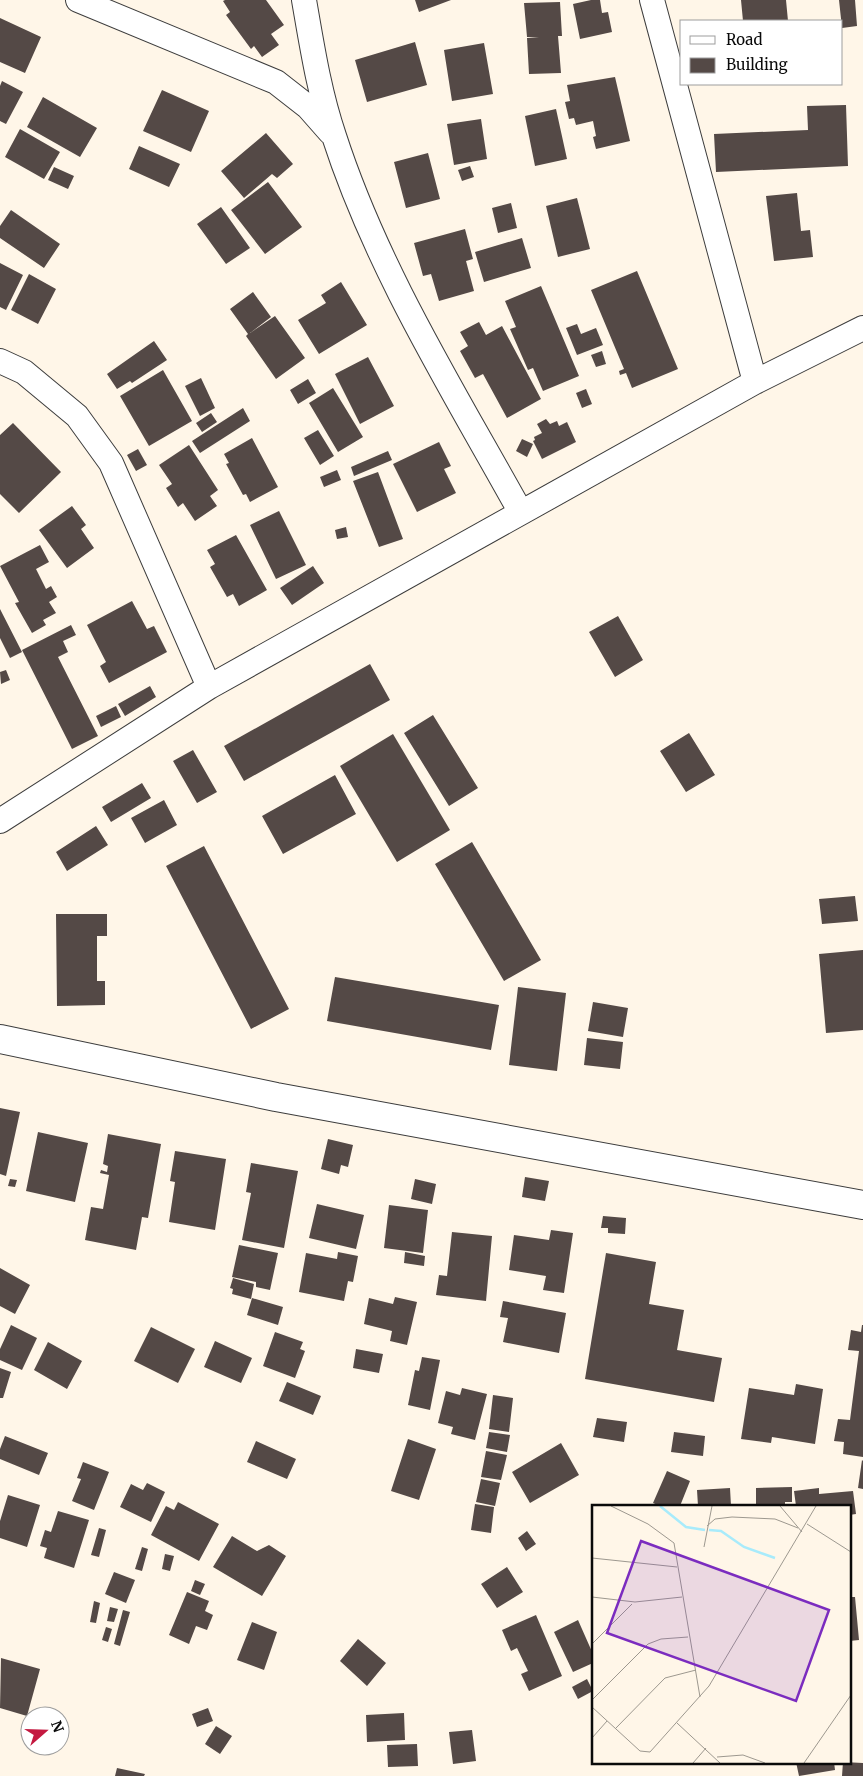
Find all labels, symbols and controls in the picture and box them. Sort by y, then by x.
legend [680,20,843,85]
text: Road [726,30,762,49]
text: Building [726,55,788,74]
inset map [592,1505,850,1764]
north arrow [20,1706,70,1756]
text: N [47,1718,68,1735]

